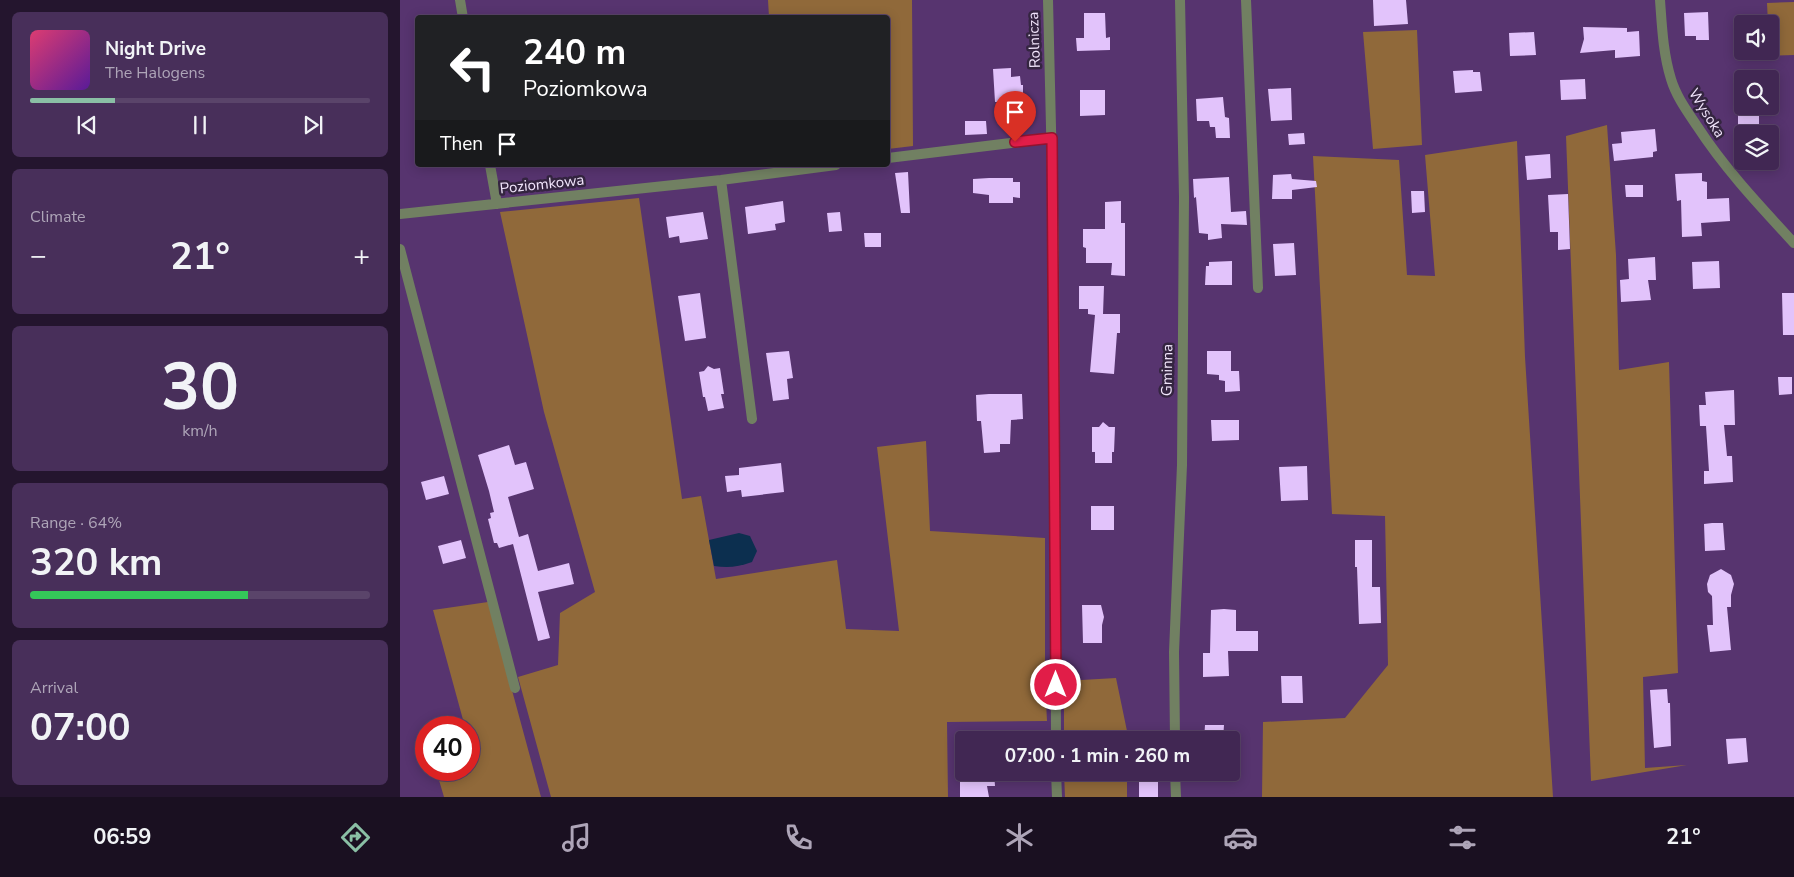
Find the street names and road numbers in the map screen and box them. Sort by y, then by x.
street label: Rolnicza [1023,11,1045,69]
street label: Wysoka [1684,85,1730,141]
street label: Poziomkowa [499,170,585,198]
street label: Gminna [1157,344,1177,396]

